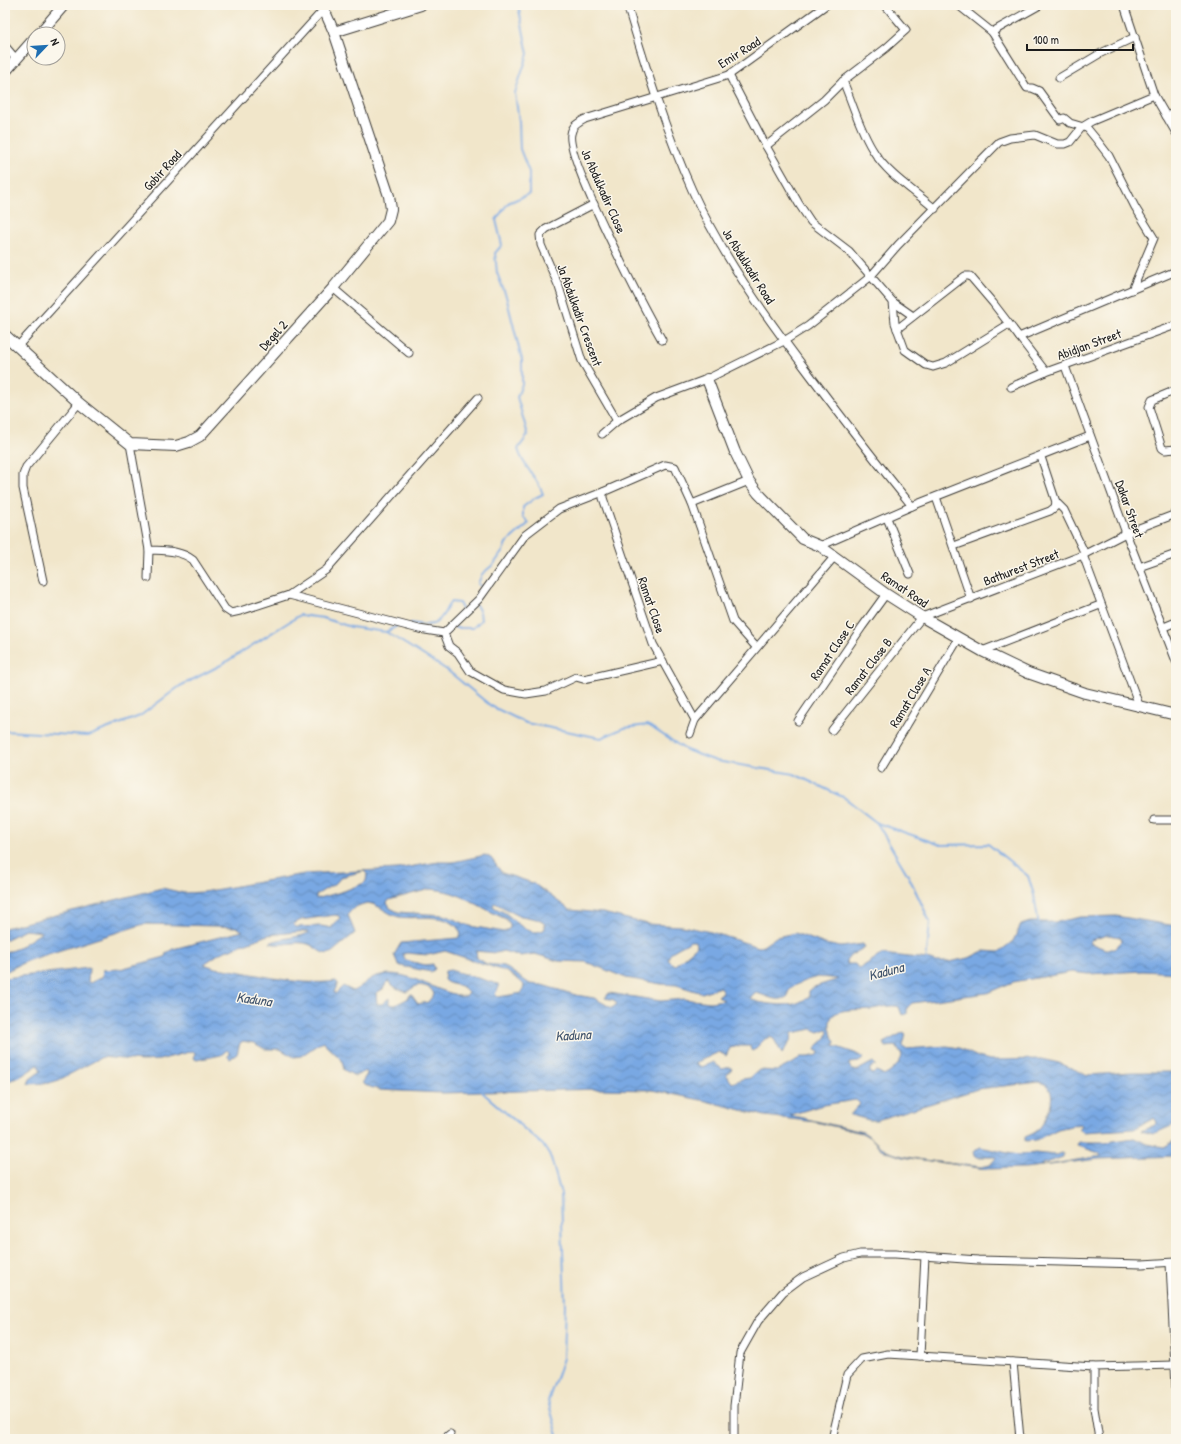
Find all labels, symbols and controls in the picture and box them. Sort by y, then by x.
north arrow [26,26,66,66]
scale bar [1027,26,1133,52]
text: 100 m [1033,31,1059,48]
street label: Emir Road [714,32,764,72]
text: N [47,36,63,48]
street label: Gobir Road [139,146,185,194]
street label: Ja Abdulkadir Close [577,146,631,236]
street label: Ja Abdulkadir Road [719,225,779,307]
street label: Ja Abdulkadir Crescent [553,261,607,369]
street label: Degel 2 [255,316,291,354]
street label: Abidjan Street [1054,324,1124,364]
street label: Dakar Street [1111,478,1149,541]
street label: Bathurest Street [981,544,1062,590]
street label: Ramat Road [878,567,932,611]
street label: Ramat Close [634,574,670,636]
street label: Ramat Close C [805,617,859,683]
street label: Ramat Close B [840,633,896,698]
street label: Ramat Close A [885,663,935,731]
water label: Kaduna [866,956,907,984]
water label: Kaduna [235,987,275,1011]
water label: Kaduna [555,1024,593,1045]

